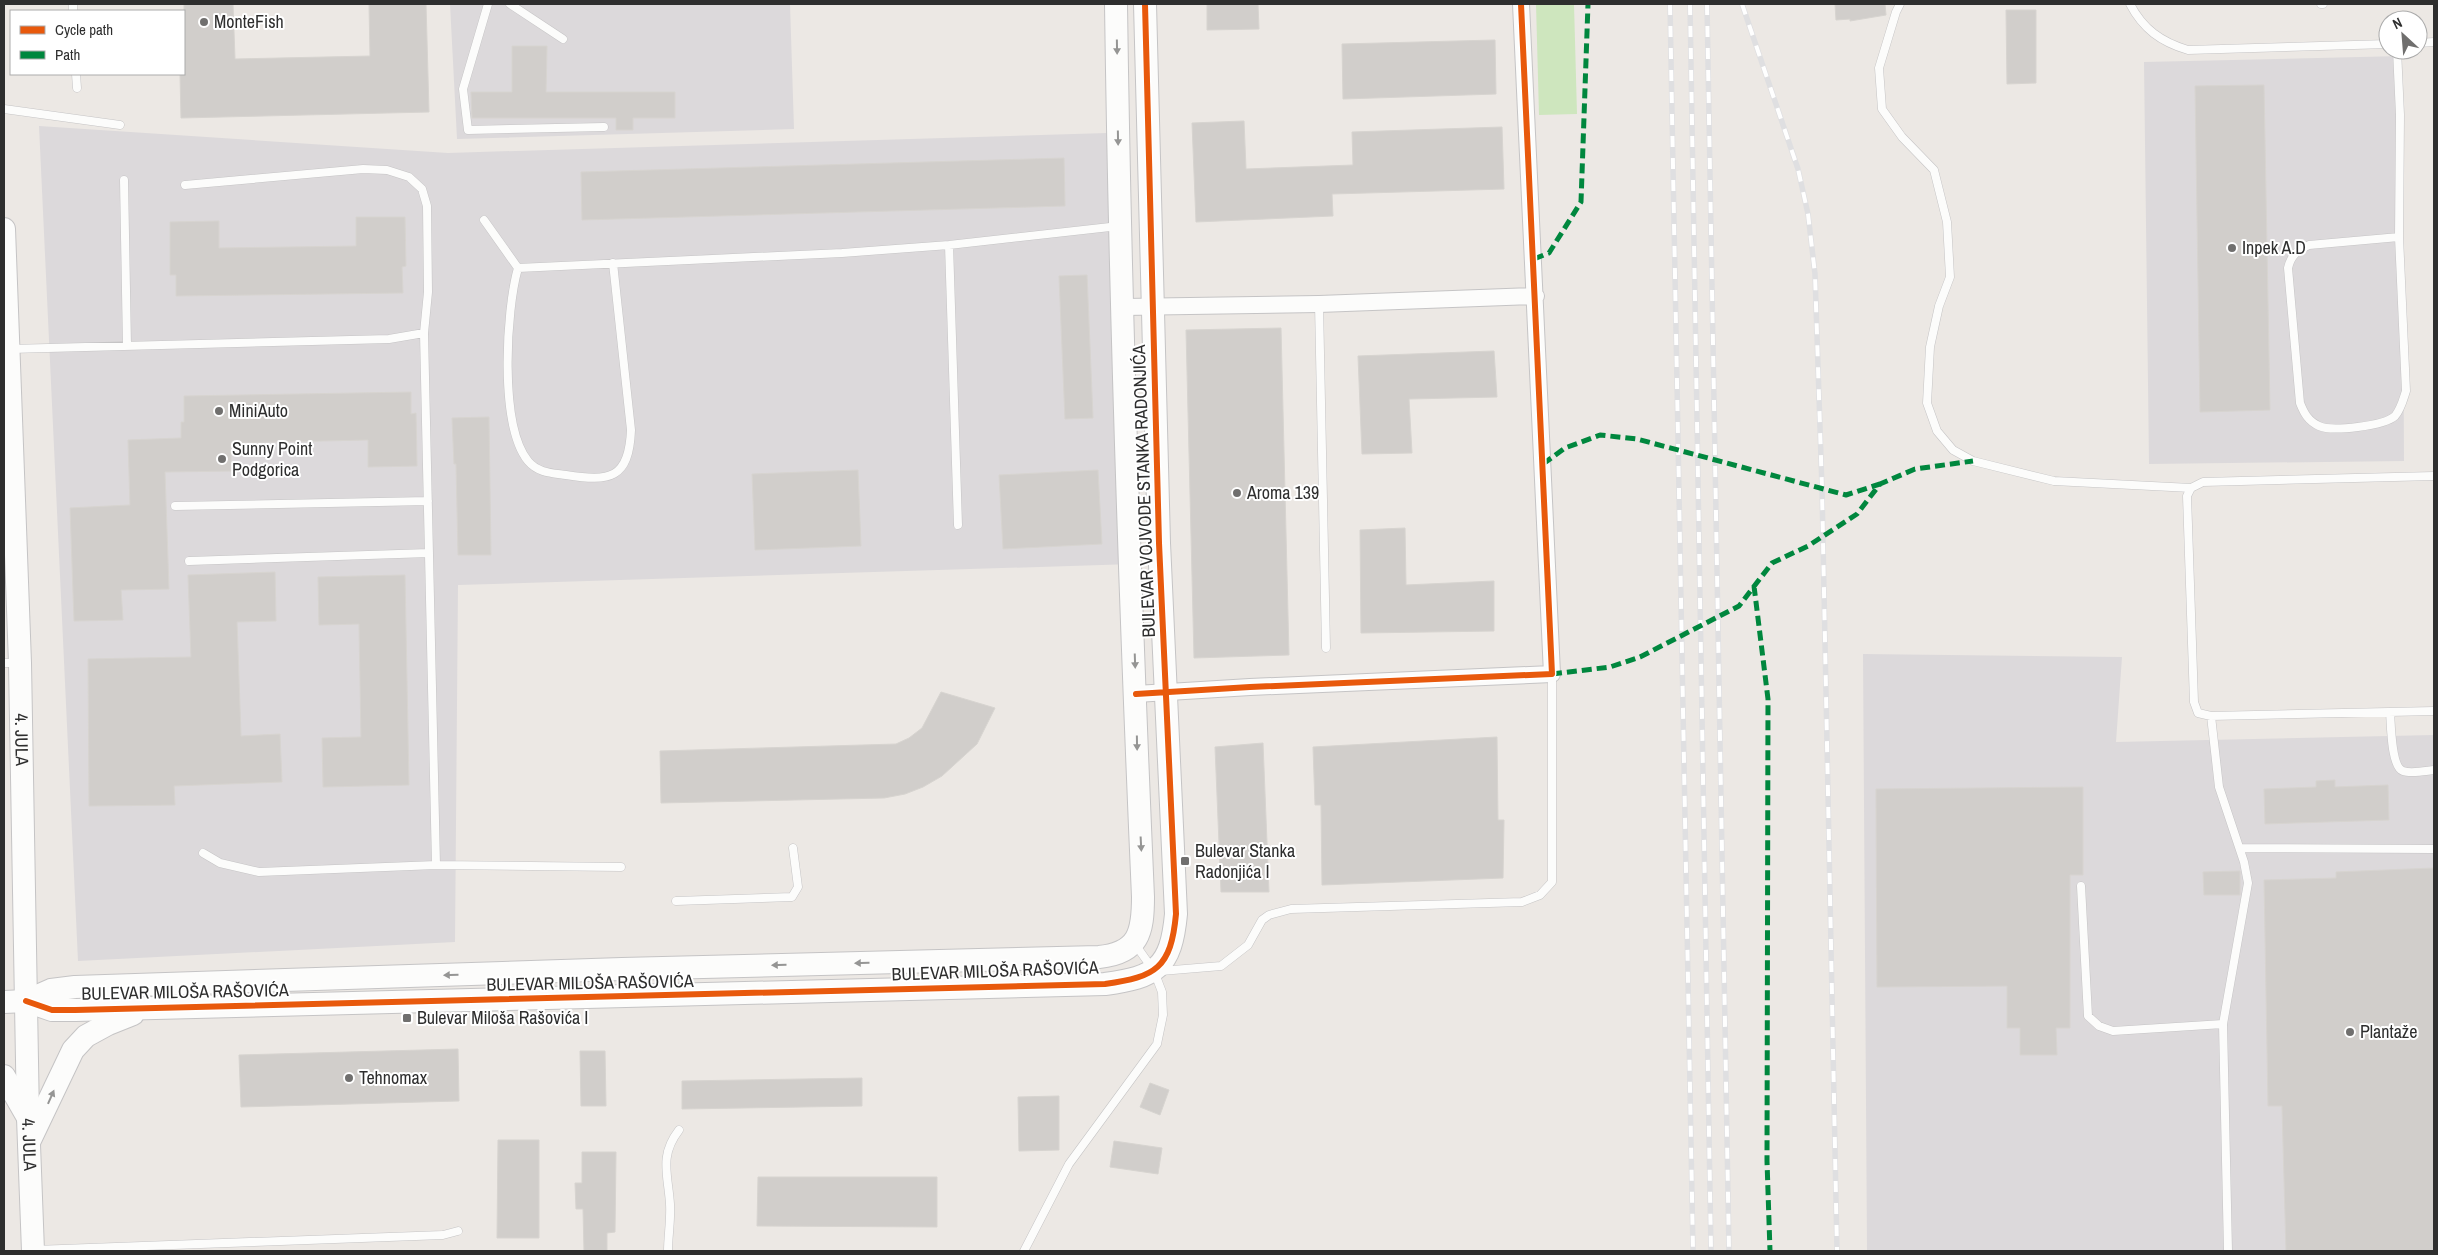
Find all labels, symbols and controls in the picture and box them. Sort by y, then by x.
place label: MonteFish [214,9,284,34]
legend [10,10,185,75]
north arrow [2378,10,2428,60]
text: N [2390,13,2405,33]
marker: MonteFish [198,16,210,28]
text: Cycle path [55,19,113,40]
one-way arrow [1113,39,1121,55]
text: Path [55,44,80,65]
one-way arrow [1114,130,1122,146]
place label: Inpek A.D [2242,235,2306,260]
marker: Inpek A.D [2226,242,2238,254]
street label: BULEVAR VOJVODE STANKA RADONJIĆA [1126,344,1161,638]
place label: MiniAuto [229,398,288,423]
marker: MiniAuto [213,405,225,417]
place label: Sunny Point Podgorica [232,436,312,482]
marker: Sunny Point Podgorica [216,453,228,465]
place label: Aroma 139 [1246,480,1319,505]
marker: Aroma 139 [1231,487,1243,499]
one-way arrow [1131,654,1139,670]
street label: 4. JULA [9,713,35,766]
one-way arrow [1133,735,1141,751]
one-way arrow [1137,836,1145,852]
place label: Bulevar Stanka Radonjića I [1195,838,1295,884]
marker: Bulevar Stanka Radonjića I [1179,855,1191,867]
street label: BULEVAR MILOŠA RAŠOVIĆA [891,954,1099,987]
one-way arrow [854,959,870,967]
one-way arrow [770,961,786,969]
street label: BULEVAR MILOŠA RAŠOVIĆA [486,968,694,997]
one-way arrow [442,972,458,980]
street label: BULEVAR MILOŠA RAŠOVIĆA [81,977,289,1006]
place label: Bulevar Miloša Rašovića I [417,1005,588,1030]
marker: Bulevar Miloša Rašovića I [401,1012,413,1024]
place label: Plantaže [2360,1019,2417,1044]
marker: Plantaže [2344,1026,2356,1038]
place label: Tehnomax [359,1065,428,1090]
marker: Tehnomax [343,1072,355,1084]
one-way arrow [47,1090,55,1104]
street label: 4. JULA [16,1118,43,1171]

